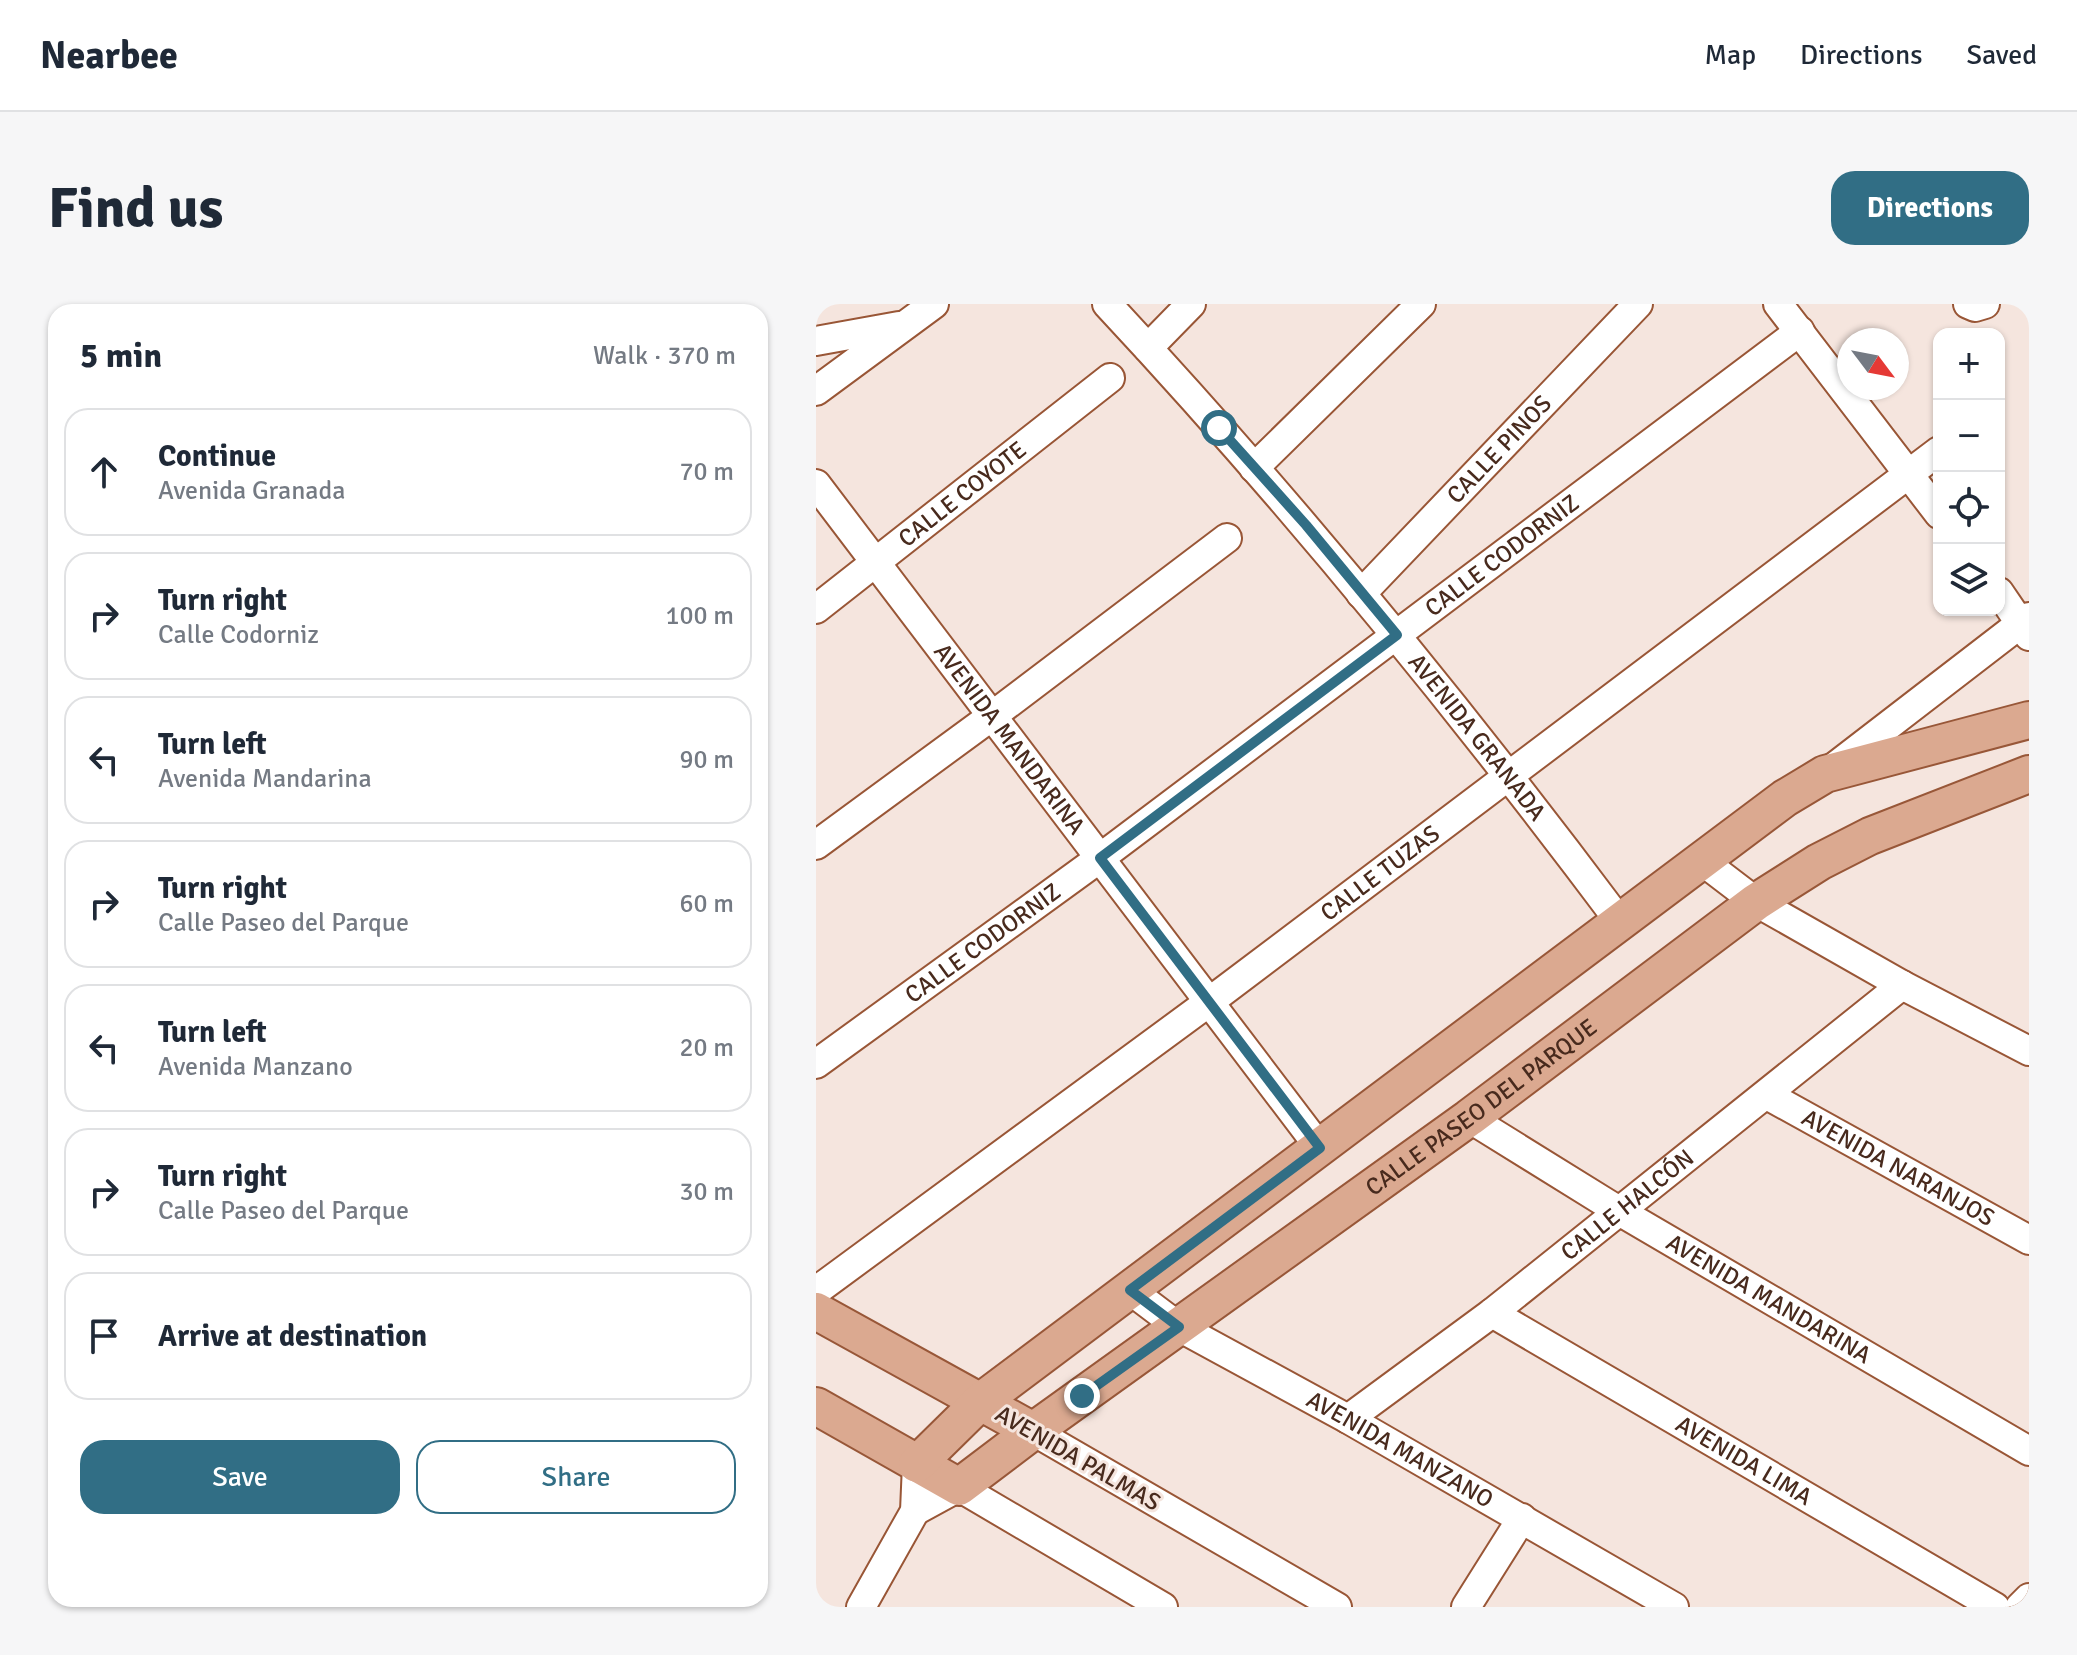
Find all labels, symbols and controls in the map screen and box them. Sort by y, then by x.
text: Nearbee [40,32,178,79]
text: Map [1704,38,1756,72]
text: Directions [1800,38,1922,72]
text: Saved [1966,38,2037,72]
button: Directions [1831,171,2029,245]
text: Find us [48,174,223,243]
north arrow [1837,328,1909,400]
map controls [1933,328,2005,616]
button: + [1933,328,2005,400]
text: 5 min [80,335,162,377]
text: Walk · 370 m [593,340,736,372]
street label: CALLE PINOS [1440,389,1558,510]
button: − [1933,400,2005,472]
route start [1201,410,1237,446]
street label: CALLE COYOTE [892,435,1032,554]
text: Continue [158,438,276,475]
icon: ahead [82,450,126,494]
text: 70 m [679,456,734,488]
button: locate [1933,472,2005,544]
text: Avenida Granada [158,475,345,507]
street label: CALLE CODORNIZ [1419,488,1585,623]
button: layers [1933,544,2005,616]
text: Turn right [158,582,287,619]
icon: right [82,594,126,638]
text: 100 m [665,600,734,632]
text: Calle Codorniz [158,619,319,651]
street label: AVENIDA MANDARINA [927,637,1092,841]
street label: AVENIDA GRANADA [1402,647,1553,827]
text: Turn left [158,726,267,763]
icon: left [82,738,126,782]
text: 90 m [679,744,734,776]
text: Avenida Mandarina [158,763,372,795]
street label: CALLE TUZAS [1314,818,1446,928]
text: Turn right [158,870,287,907]
street label: CALLE CODORNIZ [899,876,1067,1010]
icon: right [82,882,126,926]
text: 60 m [679,888,734,920]
text: Calle Paseo del Parque [158,907,409,939]
street label: CALLE PASEO DEL PARQUE [1360,1012,1603,1202]
text: Turn left [158,1014,267,1051]
icon: left [82,1026,126,1070]
text: 20 m [679,1032,734,1064]
text: Avenida Manzano [158,1051,353,1083]
street label: AVENIDA NARANJOS [1797,1102,2000,1233]
street label: CALLE HALCÓN [1555,1143,1700,1267]
text: Turn right [158,1158,287,1195]
icon: right [82,1170,126,1214]
text: 30 m [679,1176,734,1208]
text: Calle Paseo del Parque [158,1195,409,1227]
street label: AVENIDA MANDARINA [1661,1227,1877,1370]
icon: arrive [82,1314,126,1358]
text: Arrive at destination [158,1318,427,1355]
route end [1064,1378,1100,1414]
street label: AVENIDA MANZANO [1301,1384,1499,1515]
street label: AVENIDA PALMAS [990,1399,1166,1517]
street label: AVENIDA LIMA [1671,1409,1818,1512]
button: Save [80,1440,400,1514]
button: Share [416,1440,736,1514]

